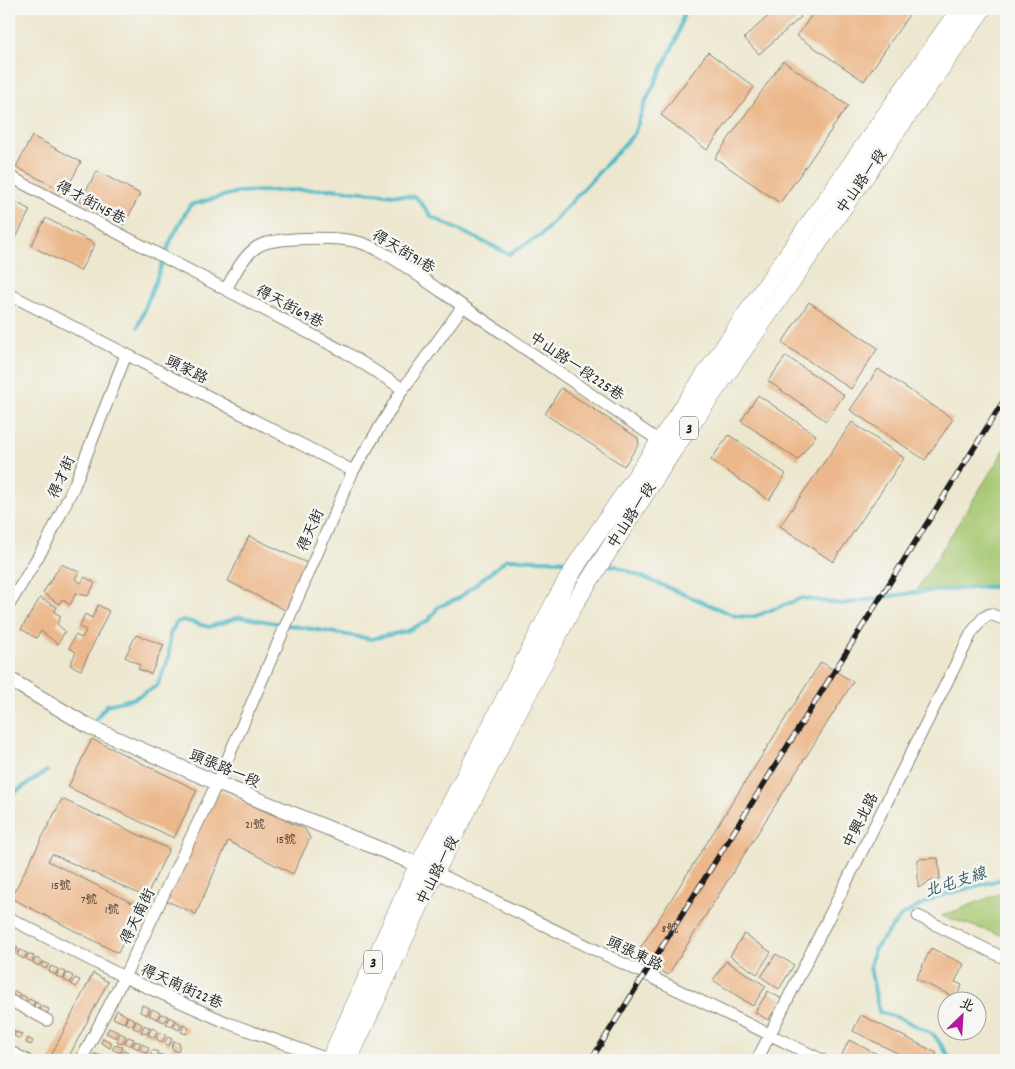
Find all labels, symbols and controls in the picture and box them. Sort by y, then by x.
street label: 中山路一段 [832,145,893,219]
street label: 得才街145巷 [51,176,129,231]
street label: 得天街91巷 [367,225,439,280]
street label: 得天街69巷 [251,281,327,335]
street label: 中山路一段225巷 [524,328,628,408]
street label: 頭家路 [161,351,211,391]
road number: 3 [680,416,698,439]
street label: 得才街 [44,453,82,503]
street label: 中山路一段 [603,479,662,554]
street label: 得天街 [293,506,331,556]
street label: 頭張路一段 [185,745,263,795]
street label: 中興北路 [838,789,885,853]
house number: 21號 [245,817,265,834]
house number: 15號 [276,832,296,849]
street label: 中山路一段 [412,832,466,909]
water label: 北屯支線 [922,862,991,904]
house number: 15號 [51,878,71,895]
street label: 得天南街 [116,885,162,949]
house number: 7號 [81,892,97,909]
house number: 1號 [105,902,119,919]
house number: 8號 [662,921,678,938]
street label: 頭張東路 [602,932,666,978]
road number: 3 [364,950,382,974]
street label: 得天南街22巷 [136,960,226,1016]
north arrow [938,992,988,1042]
text: 北 [956,994,977,1018]

